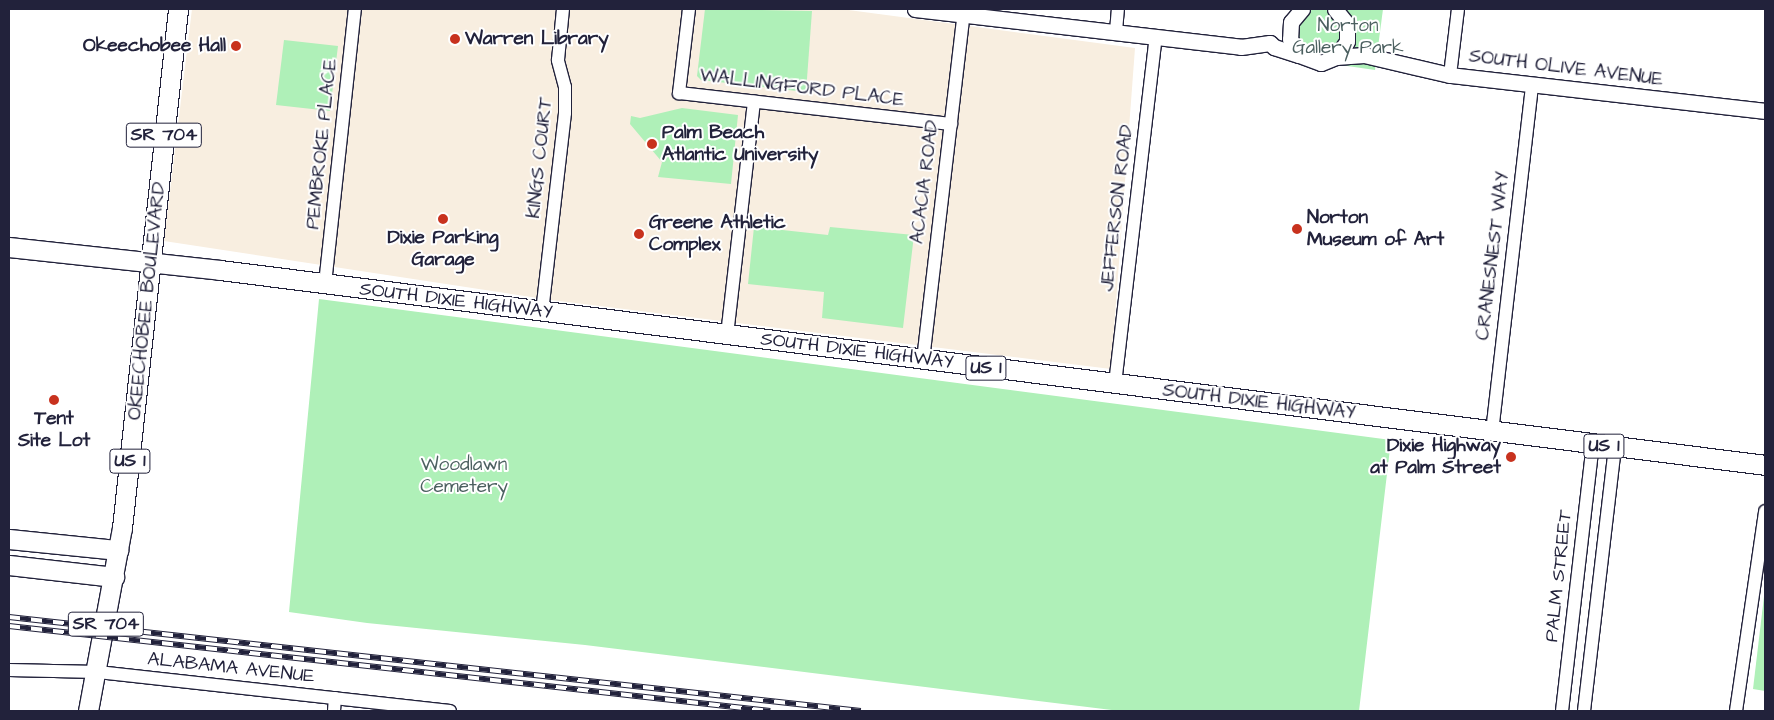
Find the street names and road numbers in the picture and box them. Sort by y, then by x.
street label: SOUTH OLIVE AVENUE [1468,45,1664,91]
street label: PEMBROKE PLACE [302,58,342,230]
street label: WALLINGFORD PLACE [698,64,906,112]
street label: KINGS COURT [522,96,558,220]
street label: ACACIA ROAD [906,119,944,245]
road number: SR 704 [125,120,203,150]
street label: JEFFERSON ROAD [1095,123,1139,293]
street label: CRANESNEST WAY [1471,170,1515,342]
street label: OKEECHOBEE BOULEVARD [123,181,171,421]
street label: SOUTH DIXIE HIGHWAY [358,278,554,324]
street label: SOUTH DIXIE HIGHWAY [759,328,955,374]
road number: US 1 [965,352,1007,383]
street label: SOUTH DIXIE HIGHWAY [1161,379,1357,425]
road number: US 1 [1583,431,1625,462]
road number: US 1 [109,446,151,476]
street label: PALM STREET [1541,509,1577,643]
road number: SR 704 [67,608,145,640]
street label: ALABAMA AVENUE [146,648,316,688]

